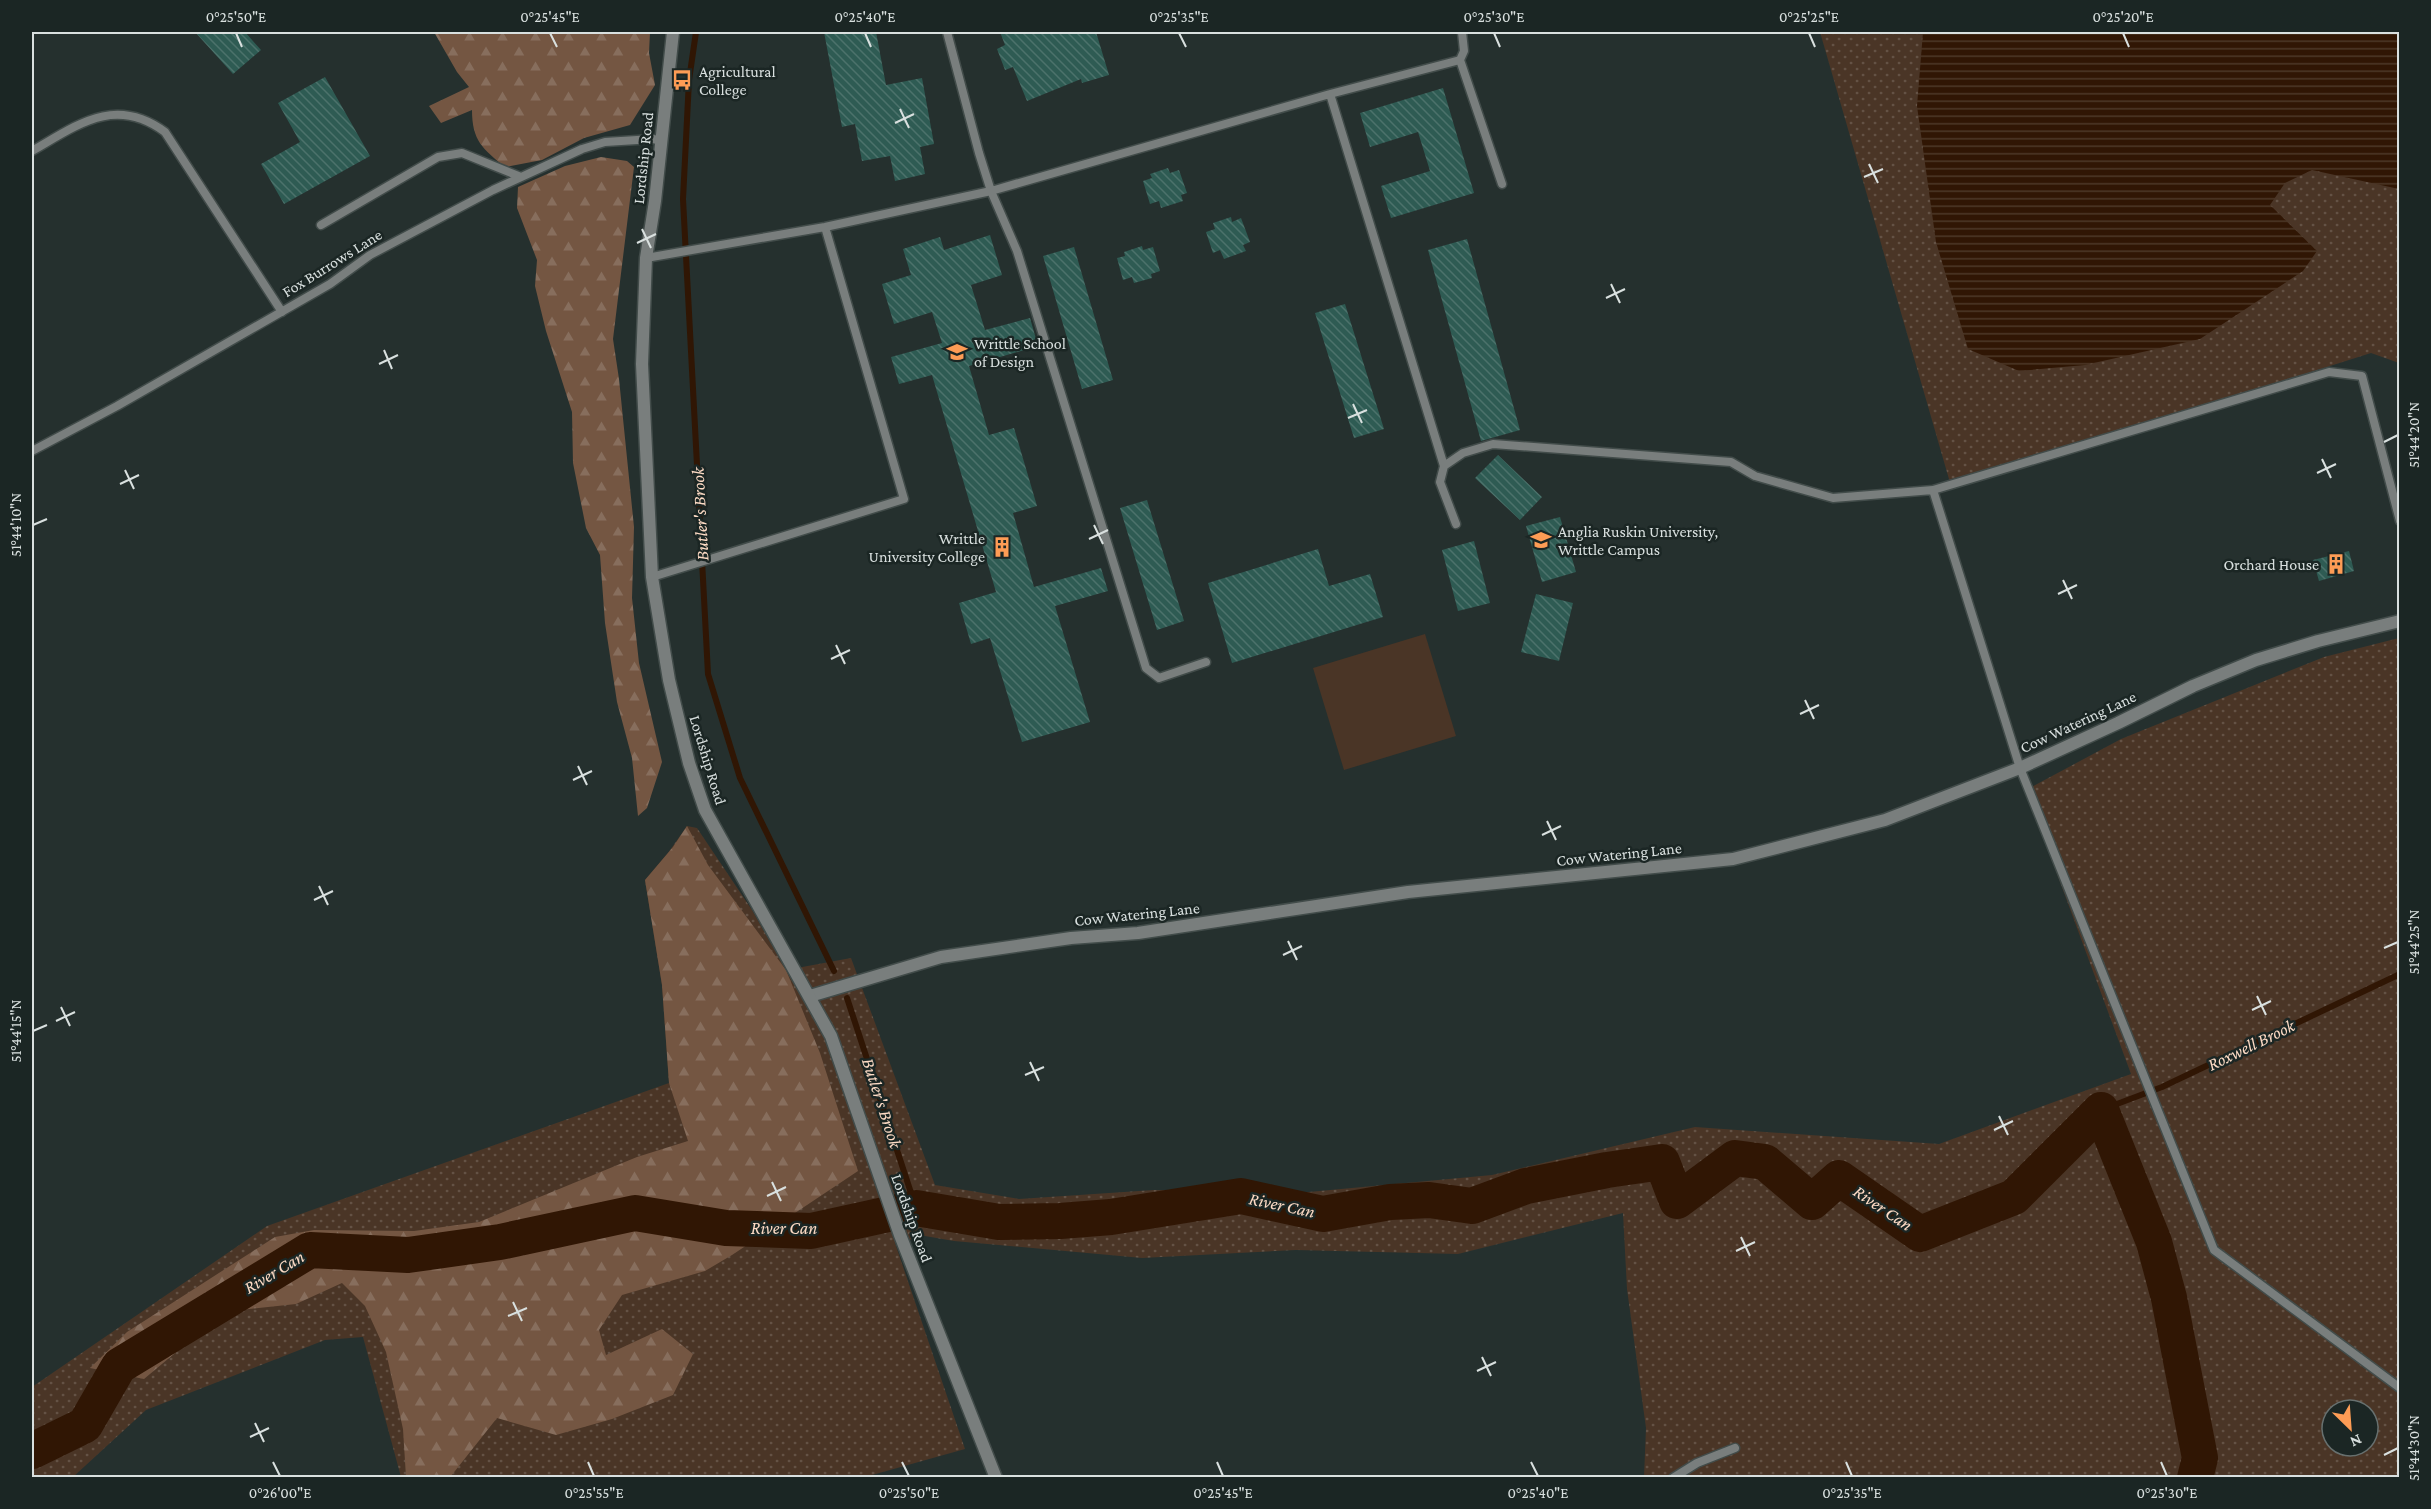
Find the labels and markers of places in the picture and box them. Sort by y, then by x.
place label: Agricultural College [699,63,776,99]
bus stop icon: Agricultural College [670,68,694,92]
place label: Writtle School of Design [974,335,1066,371]
school or university icon: Writtle School of Design [945,340,969,364]
place label: Anglia Ruskin University, Writtle Campus [1558,523,1718,559]
school or university icon: Anglia Ruskin University, Writtle Campus [1529,528,1553,552]
place label: Writtle University College [869,530,985,566]
building icon: Writtle University College [990,535,1014,559]
building icon: Orchard House [2324,552,2348,576]
place label: Orchard House [2223,556,2319,573]

